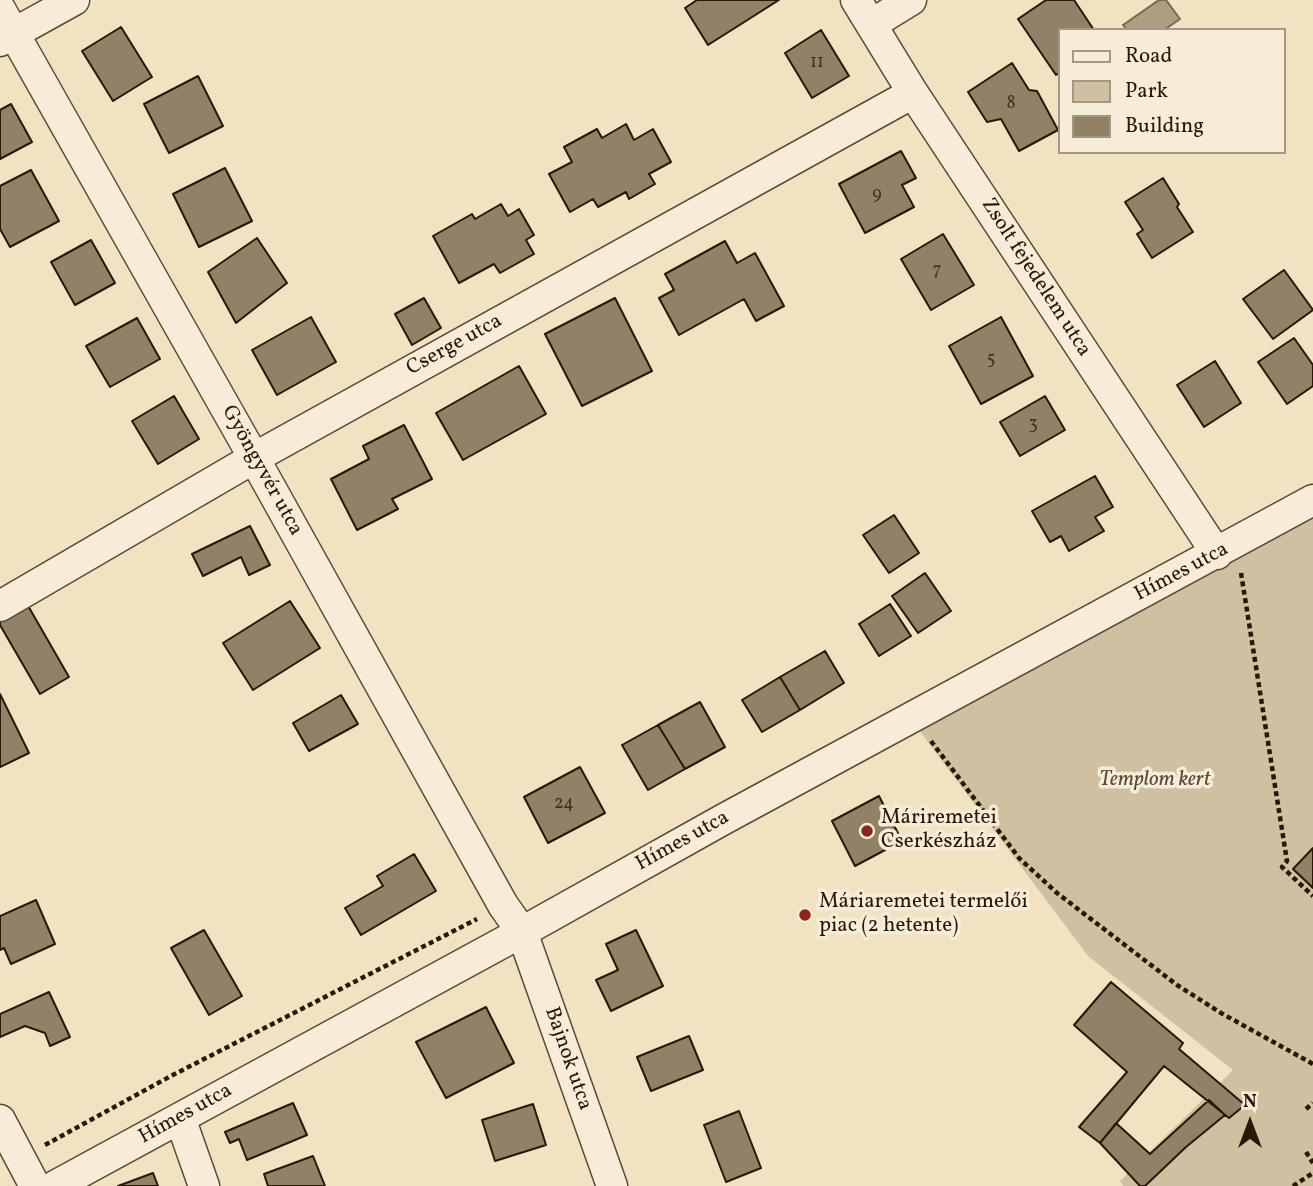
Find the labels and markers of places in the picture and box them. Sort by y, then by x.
place label: Máriremetei Cserkészház [881,806,997,856]
marker: Máriremetei Cserkészház [859,823,875,839]
place label: Máriaremetei termelői piac (2 hetente) [819,890,1028,940]
marker: Máriaremetei termelői piac (2 hetente) [797,907,813,923]

